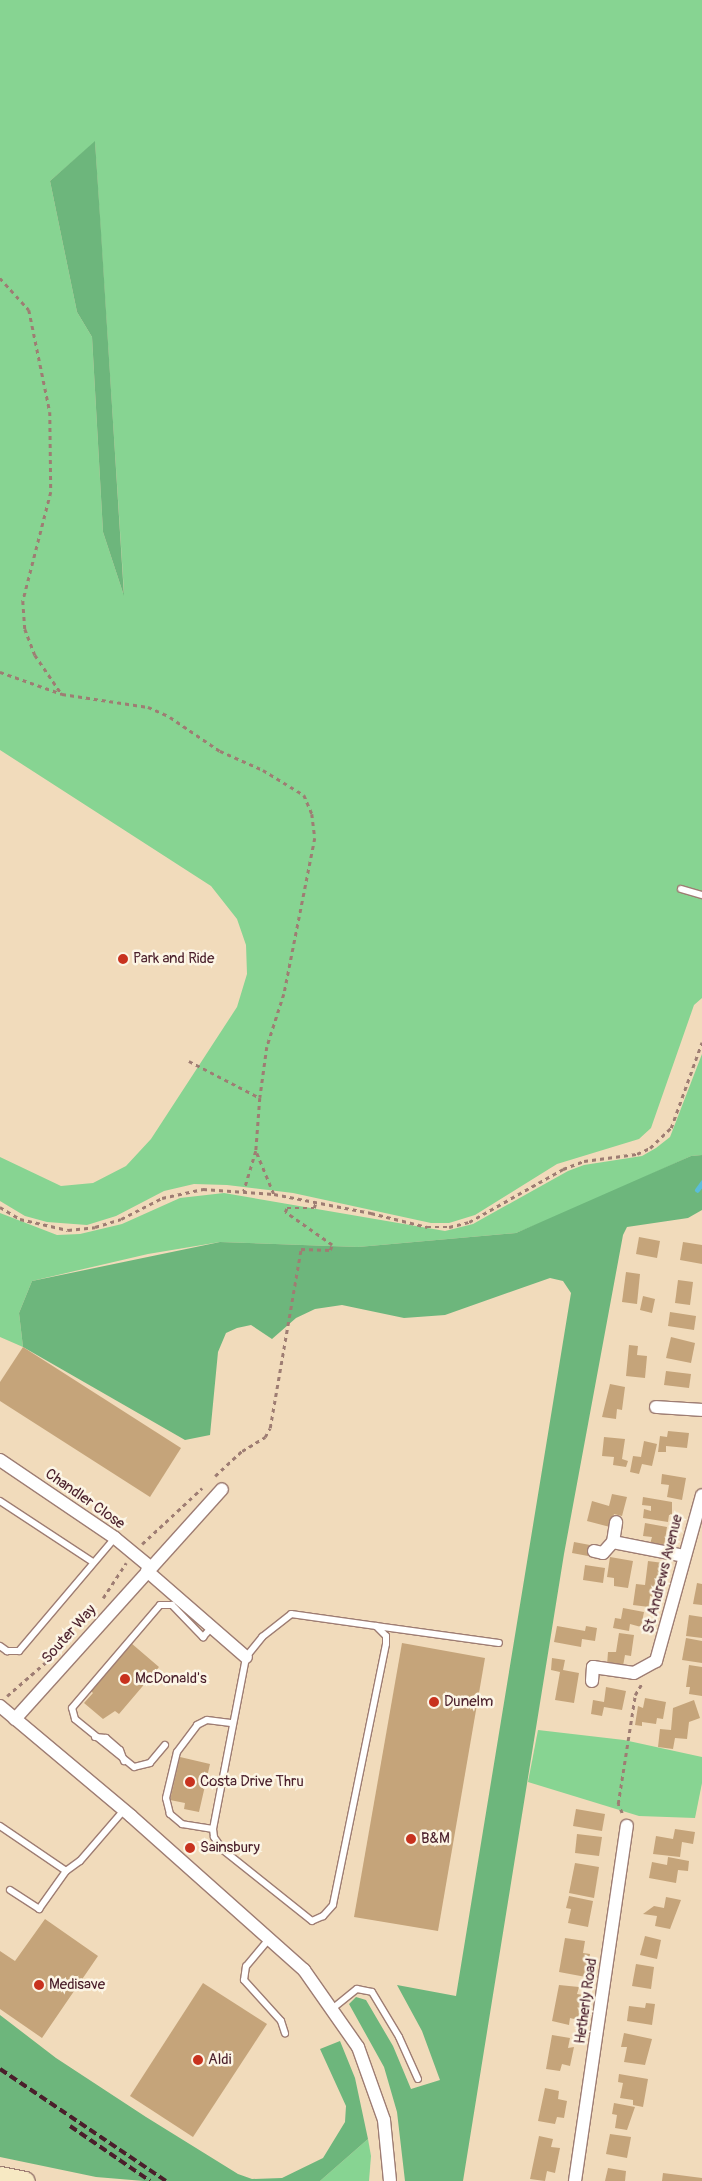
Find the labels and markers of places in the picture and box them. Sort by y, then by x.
place label: Park and Ride [133,950,214,968]
marker: Park and Ride [117,953,129,965]
place label: McDonald's [135,1670,207,1688]
marker: McDonald's [119,1673,131,1685]
place label: Dunelm [444,1693,493,1711]
marker: Dunelm [428,1696,440,1708]
place label: Costa Drive Thru [200,1773,304,1791]
marker: Costa Drive Thru [184,1776,196,1788]
place label: B&M [421,1830,450,1848]
marker: B&M [405,1833,417,1845]
place label: Sainsbury [200,1839,260,1857]
marker: Sainsbury [184,1842,196,1854]
place label: Medisave [49,1976,105,1994]
marker: Medisave [33,1979,45,1991]
place label: Aldi [208,2051,231,2069]
marker: Aldi [192,2054,204,2066]

